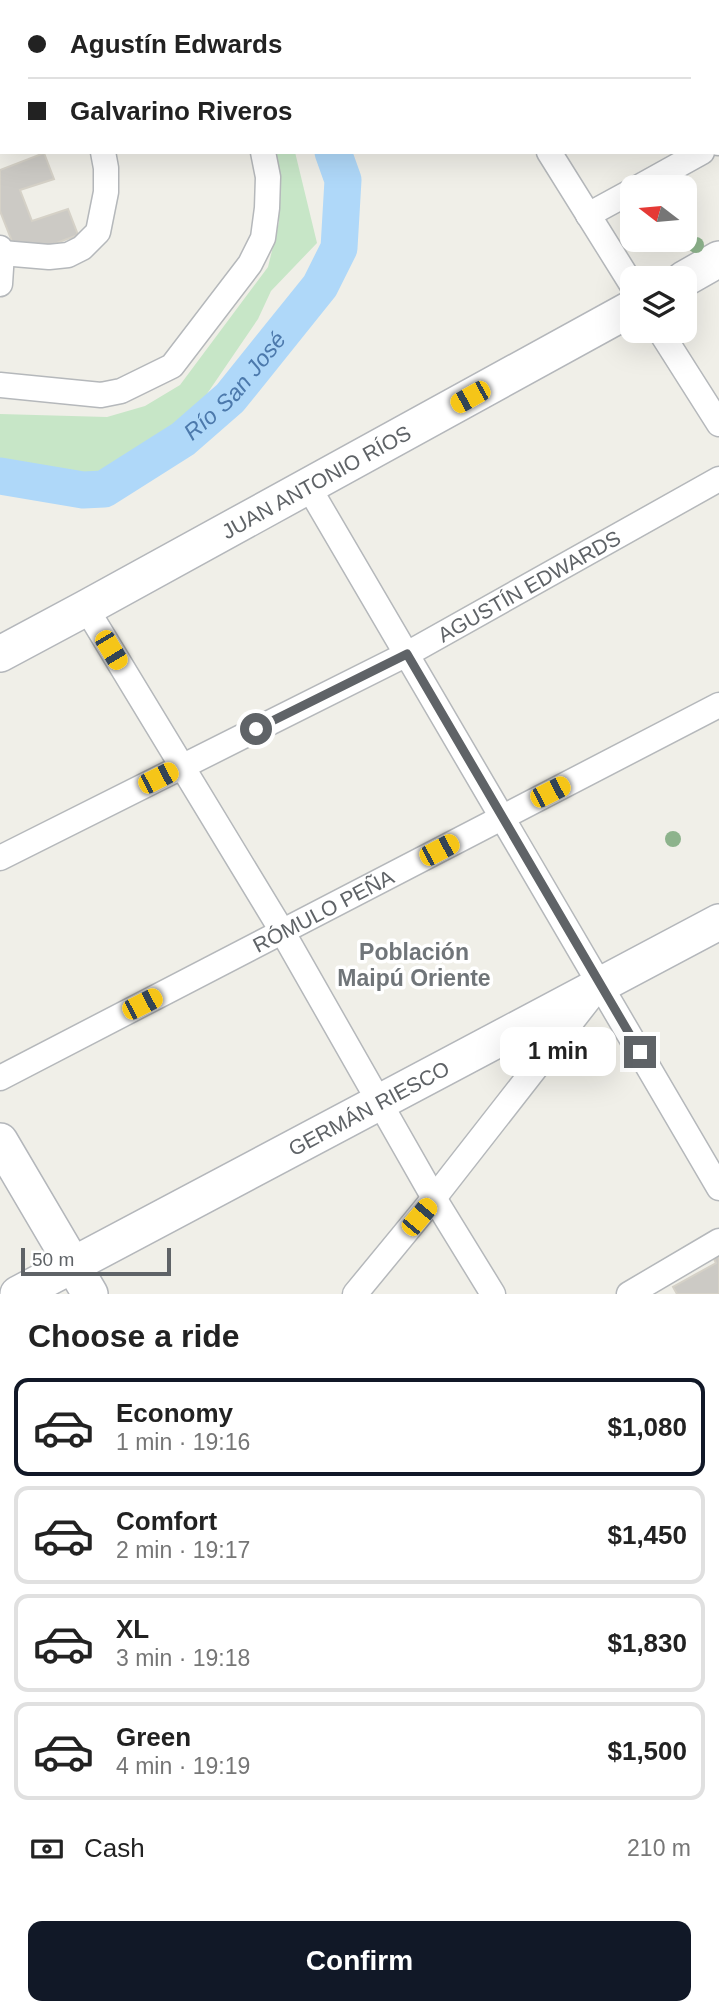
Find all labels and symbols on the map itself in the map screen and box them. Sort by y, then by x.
north arrow [620,175,696,252]
water label: Río San José [178,327,291,445]
car [447,378,494,416]
street label: JUAN ANTONIO RÍOS [218,420,415,543]
street label: AGUSTÍN EDWARDS [433,525,624,646]
car [92,627,131,673]
route start [240,713,272,745]
car [135,759,182,797]
car [527,773,574,811]
car [416,831,463,869]
street label: RÓMULO PEÑA [249,864,397,956]
district label: Población Maipú Oriente [337,939,491,991]
car [119,985,166,1023]
callout: 1 min [500,1028,616,1076]
route end [624,1036,656,1068]
street label: GERMÁN RIESCO [284,1056,453,1160]
car [398,1194,441,1240]
scale bar [21,1245,172,1277]

